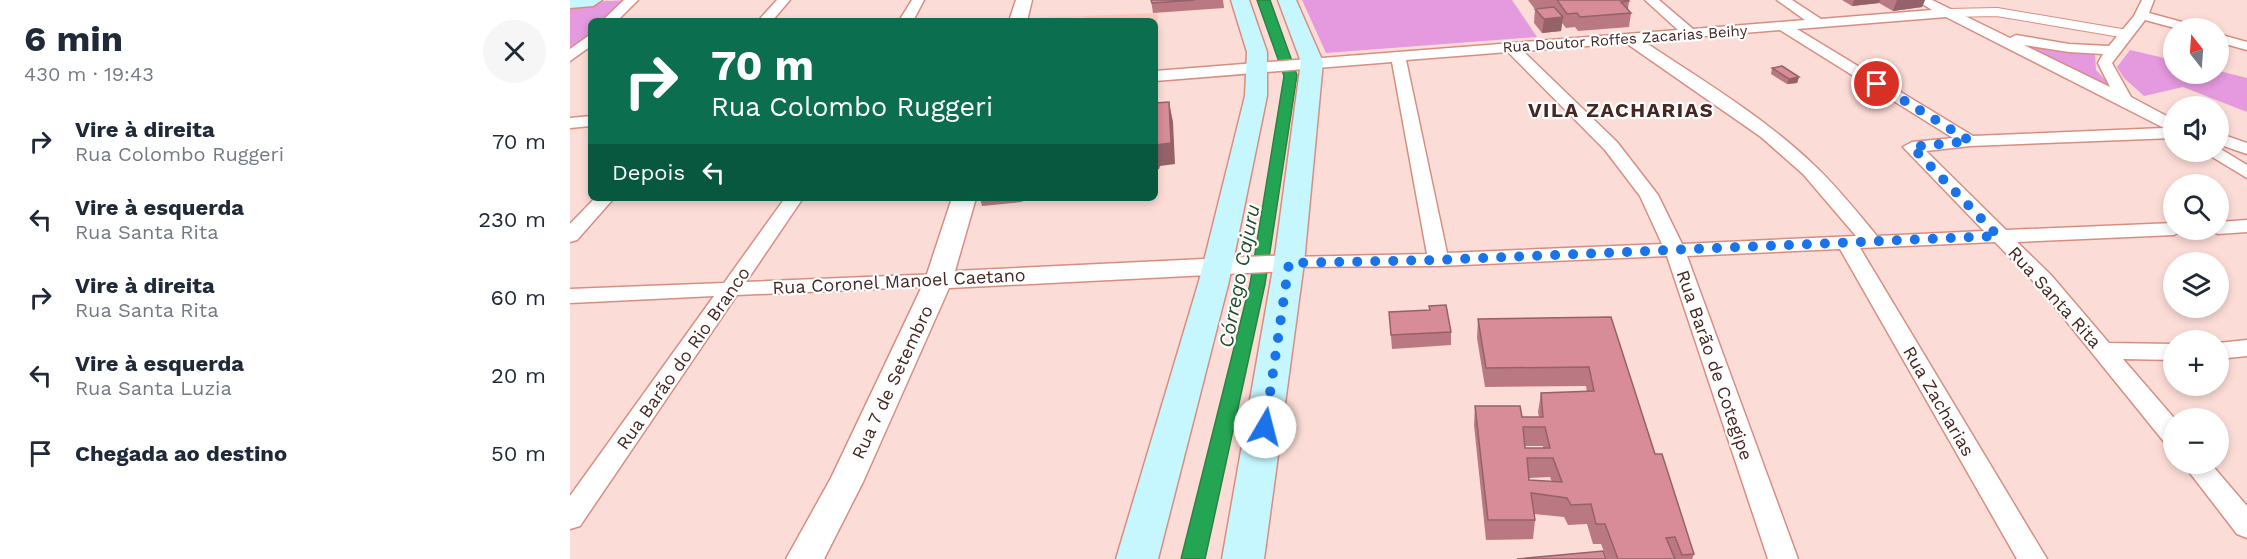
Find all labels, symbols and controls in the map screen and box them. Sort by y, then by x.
text: 6 min [24,18,123,60]
north arrow [2163,18,2229,84]
map controls [2163,18,2229,474]
button: close [483,20,546,83]
street label: Rua Doutor Roffes Zacarias Beihy [1502,21,1748,57]
text: 70 m [711,41,814,90]
icon: right [612,42,690,120]
pin [1851,58,1902,109]
text: 430 m · 19:43 [24,62,154,86]
icon: arrive [1860,67,1893,100]
text: Rua Colombo Ruggeri [711,91,993,123]
button: sound [2163,96,2229,162]
district label: VILA ZACHARIAS [1528,98,1714,122]
text: Vire à direita [75,117,215,142]
icon: right [24,125,57,158]
text: 70 m [492,129,546,154]
text: Rua Colombo Ruggeri [75,142,284,166]
icon: left [697,156,730,189]
text: Depois [612,160,685,185]
button: search [2163,174,2229,240]
text: Vire à esquerda [75,195,244,220]
water label: Córrego Cajuru [1213,202,1265,350]
icon: left [24,203,57,236]
text: 230 m [478,207,546,232]
text: Rua Santa Rita [75,220,219,244]
street label: Rua Santa Rita [2004,242,2106,352]
button: layers [2163,252,2229,318]
street label: Rua Barão do Rio Branco [612,263,754,453]
street label: Rua Coronel Manoel Caetano [772,264,1026,298]
street label: Rua Barão de Cotegipe [1673,267,1757,463]
text: Vire à direita [75,273,215,298]
icon: right [24,281,57,314]
text: 60 m [490,285,546,310]
text: Rua Santa Rita [75,298,219,322]
street label: Rua 7 de Setembro [847,302,937,462]
button: + [2163,330,2229,396]
street label: Rua Zacharias [1899,342,1979,460]
text: Vire à esquerda [75,351,244,376]
icon: left [24,359,57,392]
text: 20 m [491,363,546,388]
text: Rua Santa Luzia [75,376,232,400]
position arrow [1233,395,1297,459]
button: − [2163,408,2229,474]
icon: arrive [24,437,57,470]
text: Chegada ao destino [75,441,287,466]
text: 50 m [491,441,546,466]

